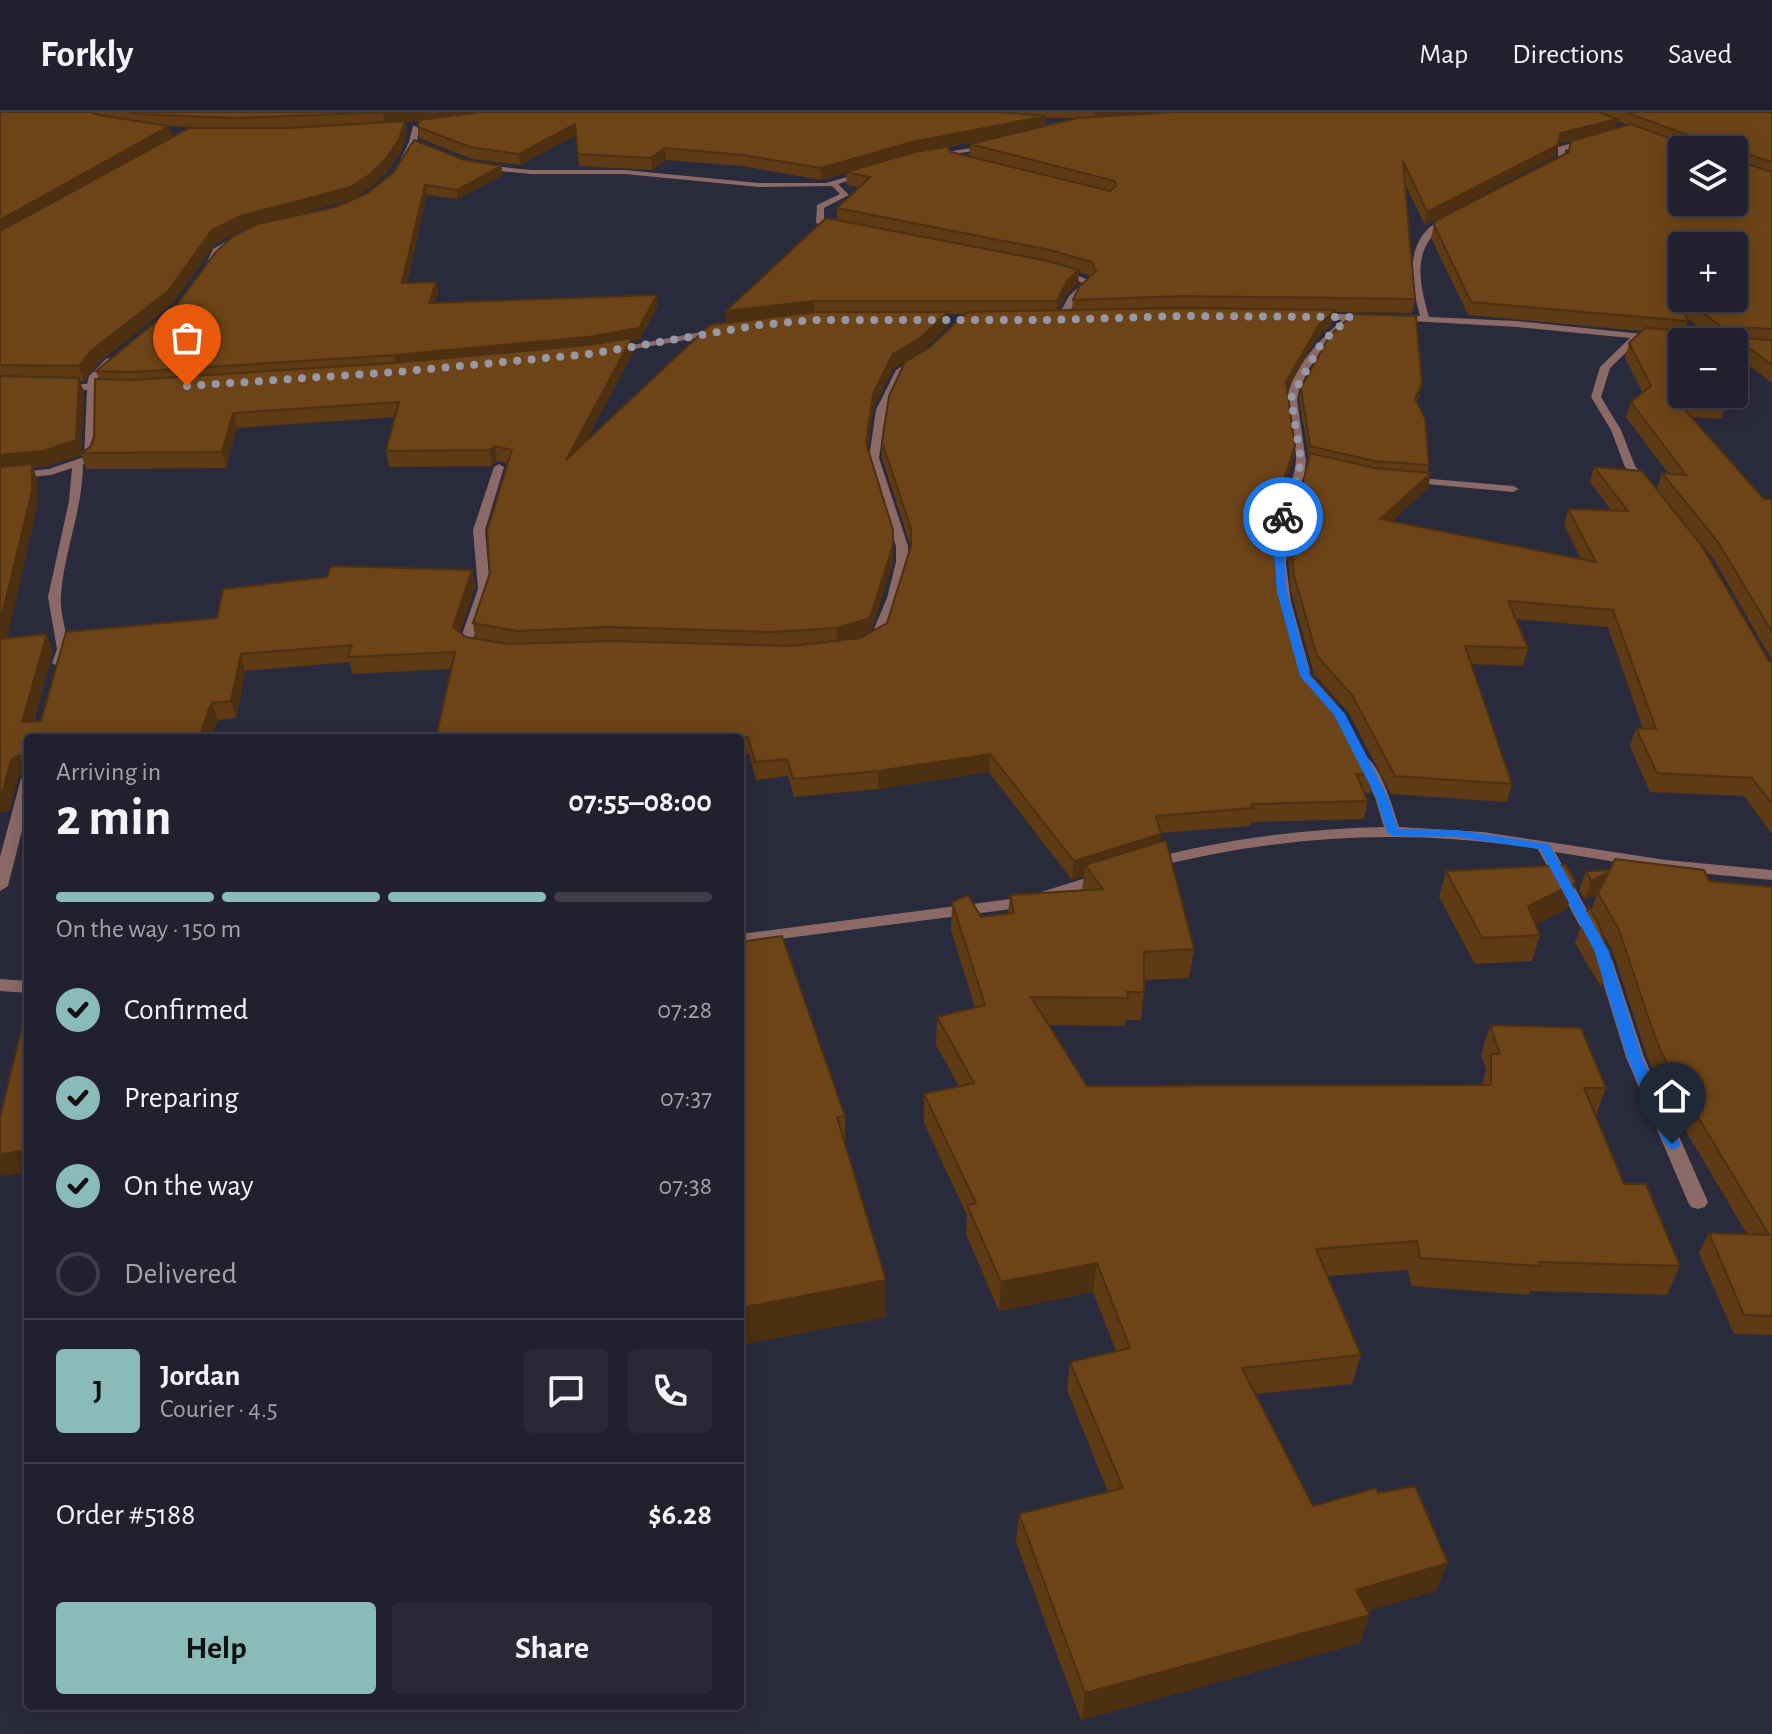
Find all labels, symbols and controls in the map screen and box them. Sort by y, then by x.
text: Forkly [40,36,134,74]
text: Map [1419,41,1468,69]
text: Directions [1512,41,1624,69]
text: Saved [1668,41,1732,69]
map controls [1668,136,1748,408]
button: layers [1668,136,1748,216]
button: + [1668,232,1748,312]
pin [153,304,221,386]
icon: bag [165,316,209,360]
button: − [1668,328,1748,408]
courier [1243,477,1323,557]
icon: bike [1261,495,1305,539]
text: Arriving in [56,759,161,785]
text: 07:55–08:00 [568,787,712,817]
text: 2 min [56,792,171,844]
text: On the way · 150 m [56,916,241,942]
icon: check [56,988,100,1032]
text: Confirmed [124,995,248,1025]
text: 07:28 [657,997,712,1023]
pin [1638,1062,1706,1144]
icon: home [1650,1074,1694,1118]
icon: check [56,1076,100,1120]
text: Preparing [124,1083,239,1113]
text: 07:37 [660,1085,712,1111]
icon: check [56,1164,100,1208]
text: On the way [124,1171,253,1201]
text: 07:38 [658,1173,712,1199]
text: Delivered [124,1259,237,1289]
button: chat [524,1349,608,1433]
button: phone [628,1349,712,1433]
text: Jordan [160,1361,240,1391]
text: J [93,1376,103,1406]
text: Courier · 4.5 [160,1396,278,1422]
text: Order #5188 [56,1500,196,1530]
text: $6.28 [648,1500,712,1530]
button: Help [56,1602,376,1694]
button: Share [392,1602,712,1694]

